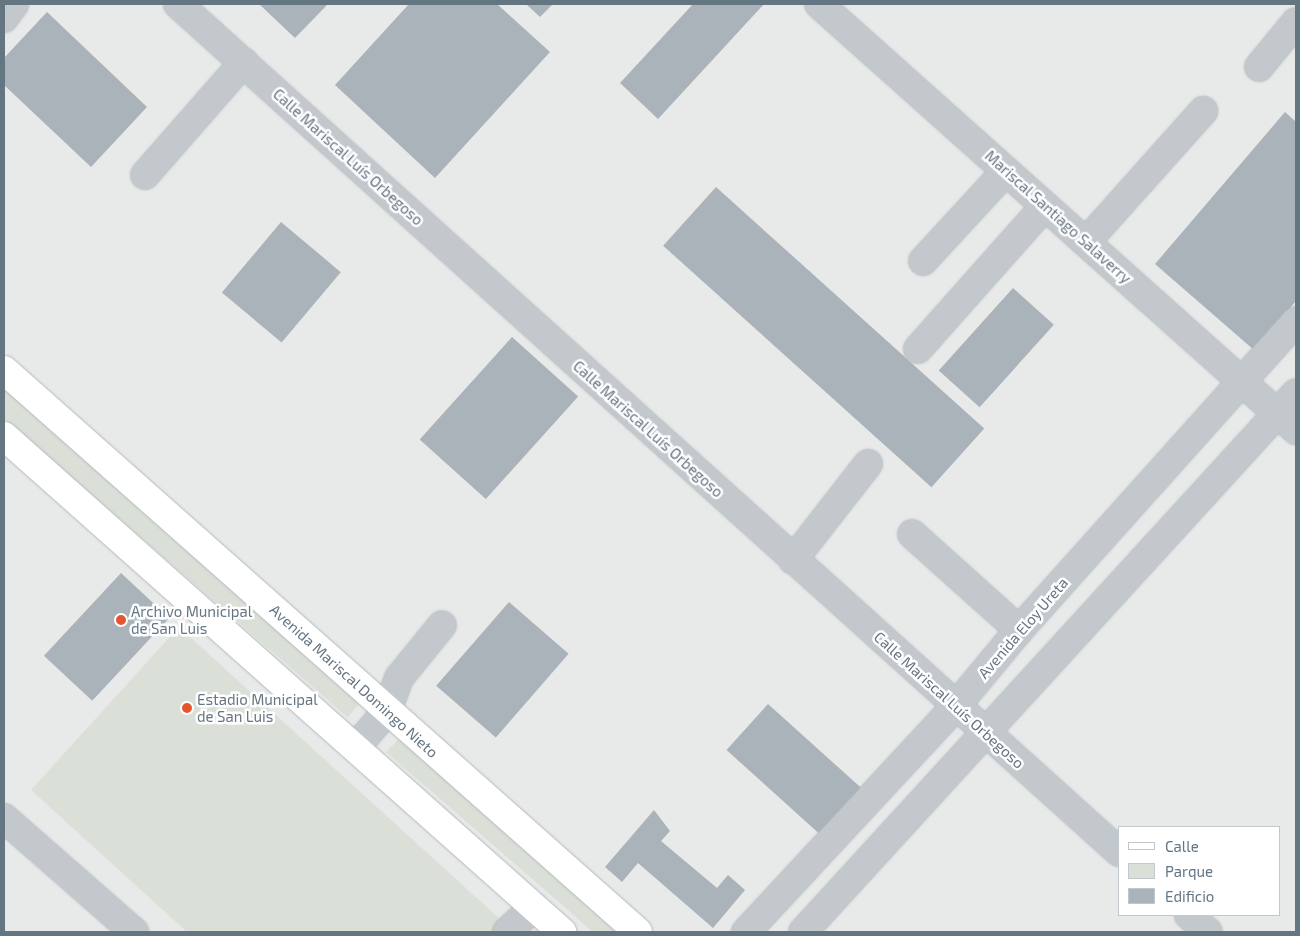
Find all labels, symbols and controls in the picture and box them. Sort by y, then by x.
street label: Calle Mariscal Luís Orbegoso [269,85,427,229]
street label: Mariscal Santiago Salaverry [981,147,1135,287]
street label: Calle Mariscal Luís Orbegoso [569,357,727,501]
street label: Avenida Eloy Ureta [974,574,1072,682]
street label: Avenida Mariscal Domingo Nieto [266,601,442,761]
place label: Archivo Municipal de San Luis [131,602,252,637]
marker: Archivo Municipal de San Luis [115,614,127,626]
street label: Calle Mariscal Luís Orbegoso [870,628,1028,772]
place label: Estadio Municipal de San Luis [197,690,318,725]
marker: Estadio Municipal de San Luis [181,702,193,714]
legend [1118,826,1280,916]
text: Calle [1165,837,1199,855]
text: Parque [1165,862,1213,880]
text: Edificio [1165,887,1214,905]

